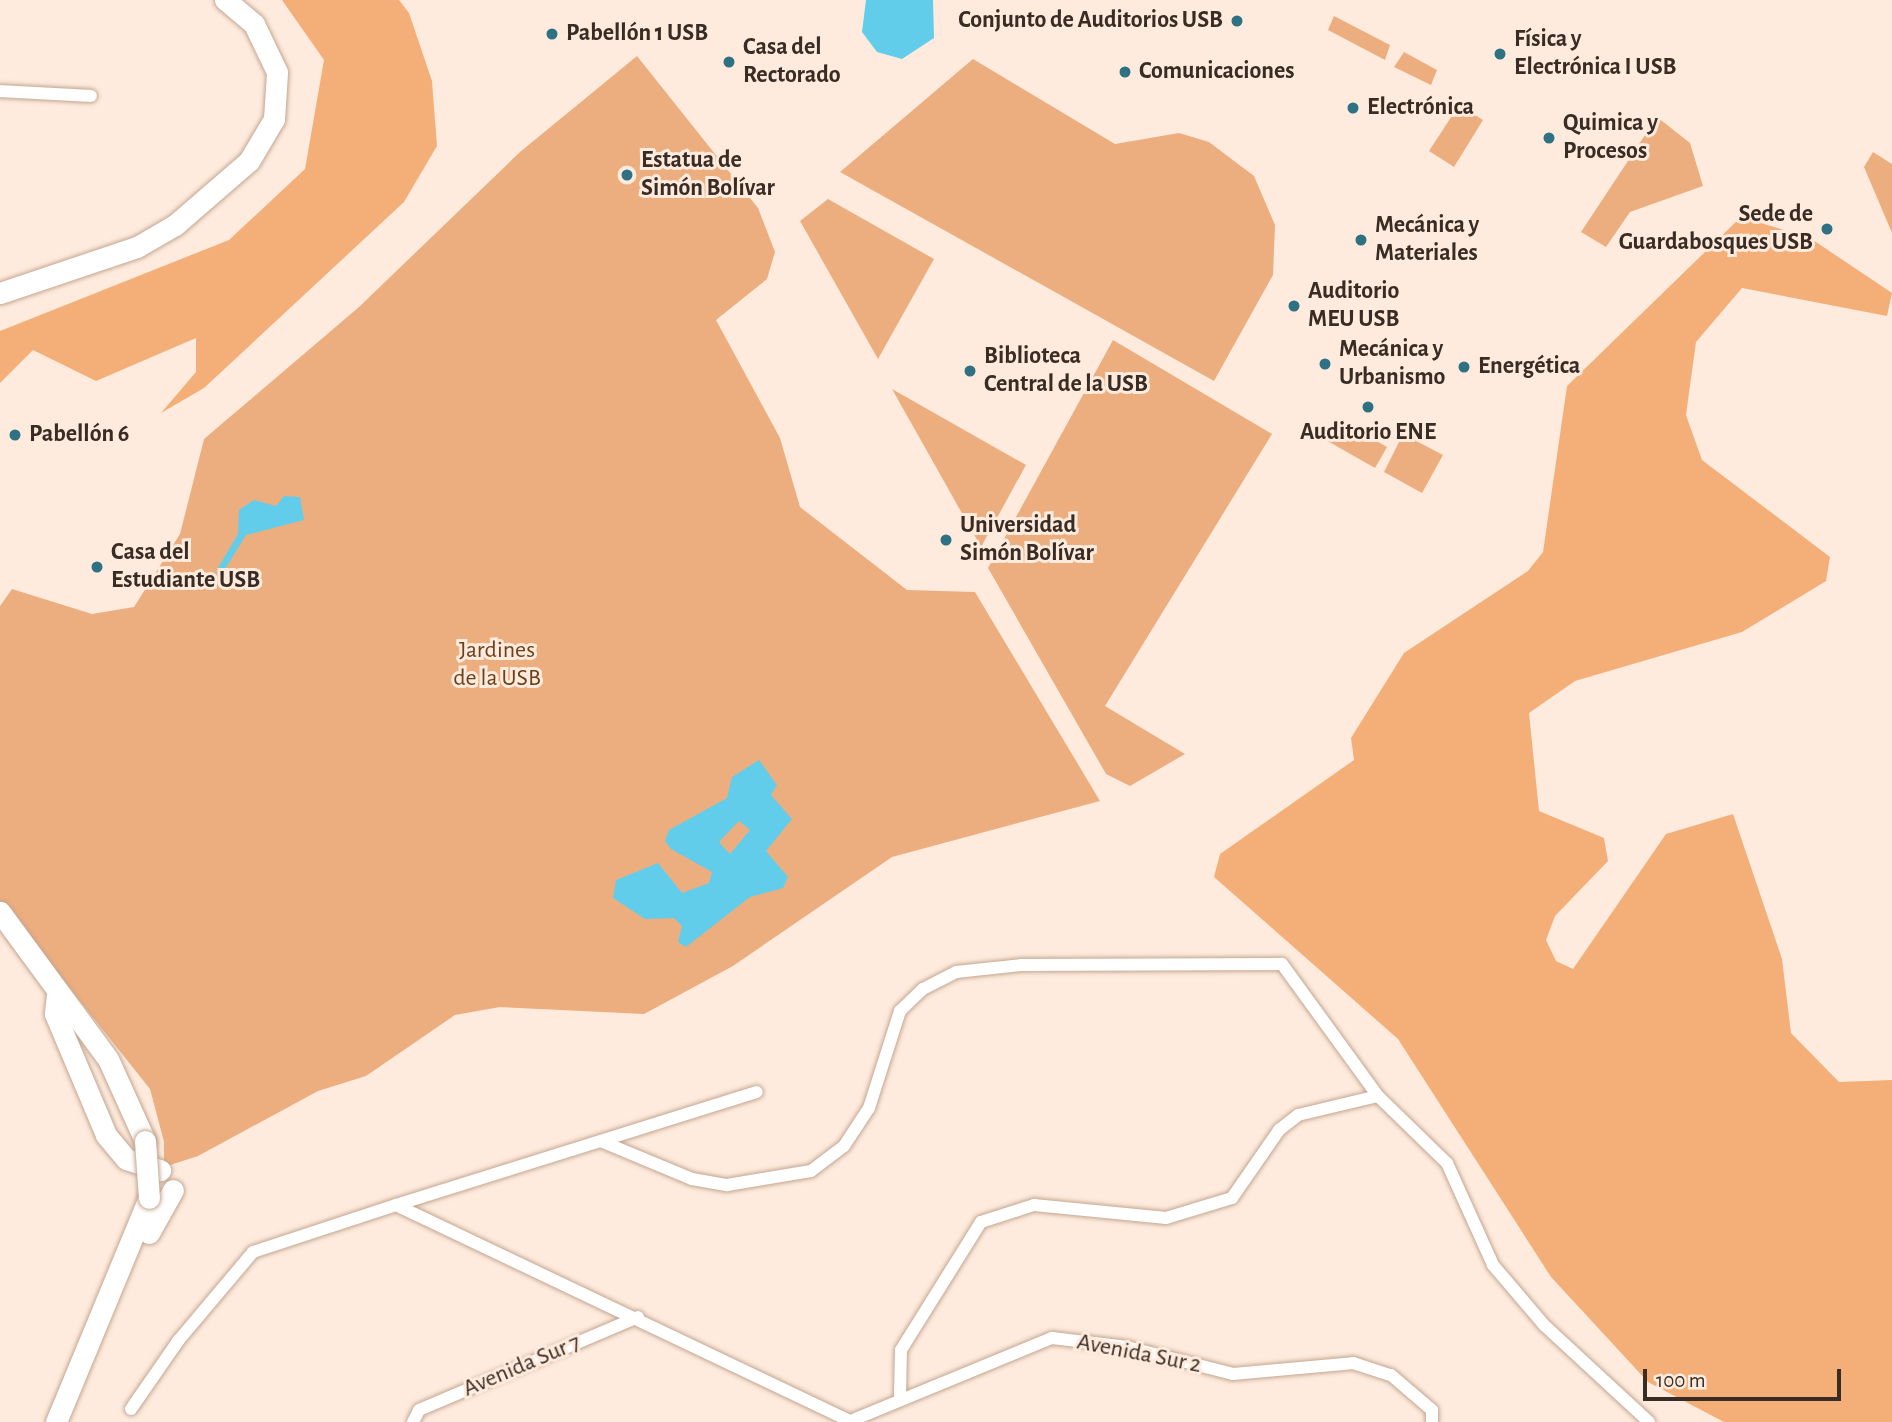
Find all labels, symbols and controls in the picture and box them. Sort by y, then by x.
place label: Conjunto de Auditorios USB [958,7,1223,35]
marker: Conjunto de Auditorios USB [1229,13,1245,29]
place label: Pabellón 1 USB [566,20,708,48]
marker: Pabellón 1 USB [544,26,560,42]
place label: Física y Electrónica I USB [1514,26,1676,82]
place label: Casa del Rectorado [743,34,841,90]
marker: Física y Electrónica I USB [1492,46,1508,62]
marker: Casa del Rectorado [721,54,737,70]
place label: Comunicaciones [1139,58,1294,86]
marker: Comunicaciones [1117,64,1133,80]
place label: Electrónica [1367,94,1474,122]
marker: Electrónica [1345,100,1361,116]
place label: Quimica y Procesos [1563,110,1658,166]
marker: Quimica y Procesos [1541,130,1557,146]
place label: Estatua de Simón Bolívar [641,147,775,203]
marker: Estatua de Simón Bolívar [619,167,635,183]
place label: Sede de Guardabosques USB [1619,201,1813,257]
place label: Mecánica y Materiales [1375,212,1479,268]
marker: Sede de Guardabosques USB [1819,221,1835,237]
marker: Mecánica y Materiales [1353,232,1369,248]
place label: Auditorio MEU USB [1308,278,1399,334]
marker: Auditorio MEU USB [1286,298,1302,314]
place label: Mecánica y Urbanismo [1339,336,1445,392]
place label: Biblioteca Central de la USB [984,343,1148,399]
place label: Energética [1478,353,1580,381]
marker: Mecánica y Urbanismo [1317,356,1333,372]
marker: Energética [1456,359,1472,375]
marker: Biblioteca Central de la USB [962,363,978,379]
marker: Auditorio ENE [1360,399,1376,415]
place label: Auditorio ENE [1300,419,1436,447]
place label: Pabellón 6 [29,421,129,449]
marker: Pabellón 6 [7,427,23,443]
place label: Universidad Simón Bolívar [960,512,1094,568]
marker: Universidad Simón Bolívar [938,532,954,548]
place label: Casa del Estudiante USB [111,539,260,595]
marker: Casa del Estudiante USB [89,559,105,575]
park label: Jardines de la USB [453,637,541,693]
street label: Avenida Sur 7 [459,1328,585,1404]
street label: Avenida Sur 2 [1074,1328,1204,1380]
scale bar [1647,1356,1845,1400]
text: 100 m [1656,1370,1706,1391]

